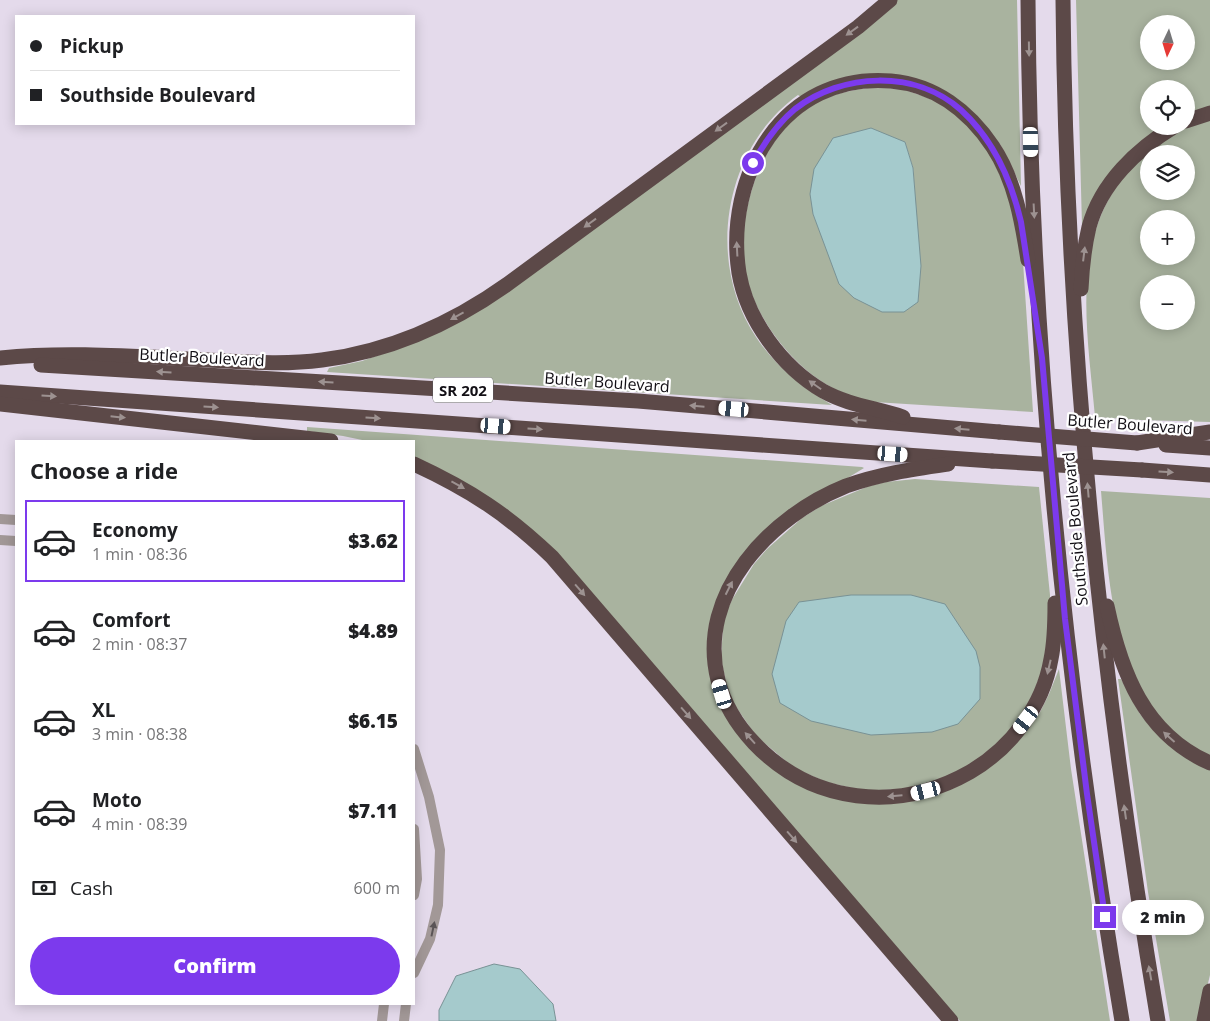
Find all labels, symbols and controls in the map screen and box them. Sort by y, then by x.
north arrow [1140,15,1195,70]
map controls [1140,15,1195,330]
one-way arrow [845,26,859,36]
text: Pickup [60,33,124,59]
one-way arrow [1025,41,1033,57]
button: locate [1140,80,1195,135]
text: Southside Boulevard [60,82,256,108]
one-way arrow [714,122,728,132]
car [1023,127,1038,157]
button: layers [1140,145,1195,200]
route start [742,152,764,174]
one-way arrow [1030,203,1038,219]
button: + [1140,210,1195,265]
one-way arrow [584,218,597,229]
one-way arrow [732,241,740,257]
one-way arrow [1080,246,1088,262]
button: − [1140,275,1195,330]
one-way arrow [450,312,464,321]
street label: Butler Boulevard [139,343,265,371]
street label: Butler Boulevard [544,367,670,397]
one-way arrow [155,368,171,376]
one-way arrow [318,378,334,386]
road number: SR 202 [433,378,493,402]
one-way arrow [808,380,821,390]
one-way arrow [41,392,57,400]
car [718,400,749,418]
one-way arrow [689,402,705,410]
one-way arrow [203,403,219,411]
street label: Butler Boulevard [1067,409,1193,439]
one-way arrow [110,413,126,421]
one-way arrow [365,414,381,422]
one-way arrow [851,416,867,424]
car [480,417,511,435]
one-way arrow [954,424,970,432]
one-way arrow [527,426,543,434]
car [877,445,908,463]
street label: Southside Boulevard [1057,451,1093,607]
text: Choose a ride [30,455,178,485]
one-way arrow [1158,468,1174,476]
one-way arrow [450,481,465,489]
one-way arrow [1084,481,1092,497]
text: Economy [92,517,178,543]
icon: car [32,519,77,564]
text: $3.62 [348,528,398,554]
text: 1 min · 08:36 [92,543,187,565]
one-way arrow [725,580,733,595]
one-way arrow [574,584,586,596]
text: Comfort [92,607,171,633]
icon: car [32,609,77,654]
text: $4.89 [348,618,398,644]
text: 2 min · 08:37 [92,633,187,655]
one-way arrow [1100,643,1108,659]
one-way arrow [1045,659,1053,674]
car [710,677,733,711]
text: XL [92,697,115,723]
icon: car [32,699,77,744]
car [1010,704,1041,736]
one-way arrow [680,707,692,719]
text: $6.15 [348,708,398,734]
text: 3 min · 08:38 [92,723,187,745]
one-way arrow [1163,731,1175,743]
one-way arrow [744,733,756,745]
car [909,780,942,802]
text: Moto [92,787,142,813]
icon: car [32,789,77,834]
one-way arrow [887,793,903,801]
text: $7.11 [348,798,398,824]
one-way arrow [1121,804,1129,820]
text: 4 min · 08:39 [92,813,187,835]
one-way arrow [786,830,798,842]
icon: cash [30,874,58,902]
text: Cash [70,875,113,901]
text: 600 m [354,877,400,899]
callout: 2 min [1122,900,1205,934]
route end [1094,906,1116,928]
text: 2 min [1140,906,1186,928]
one-way arrow [429,920,437,936]
button: Confirm [30,937,400,995]
one-way arrow [1145,965,1153,981]

